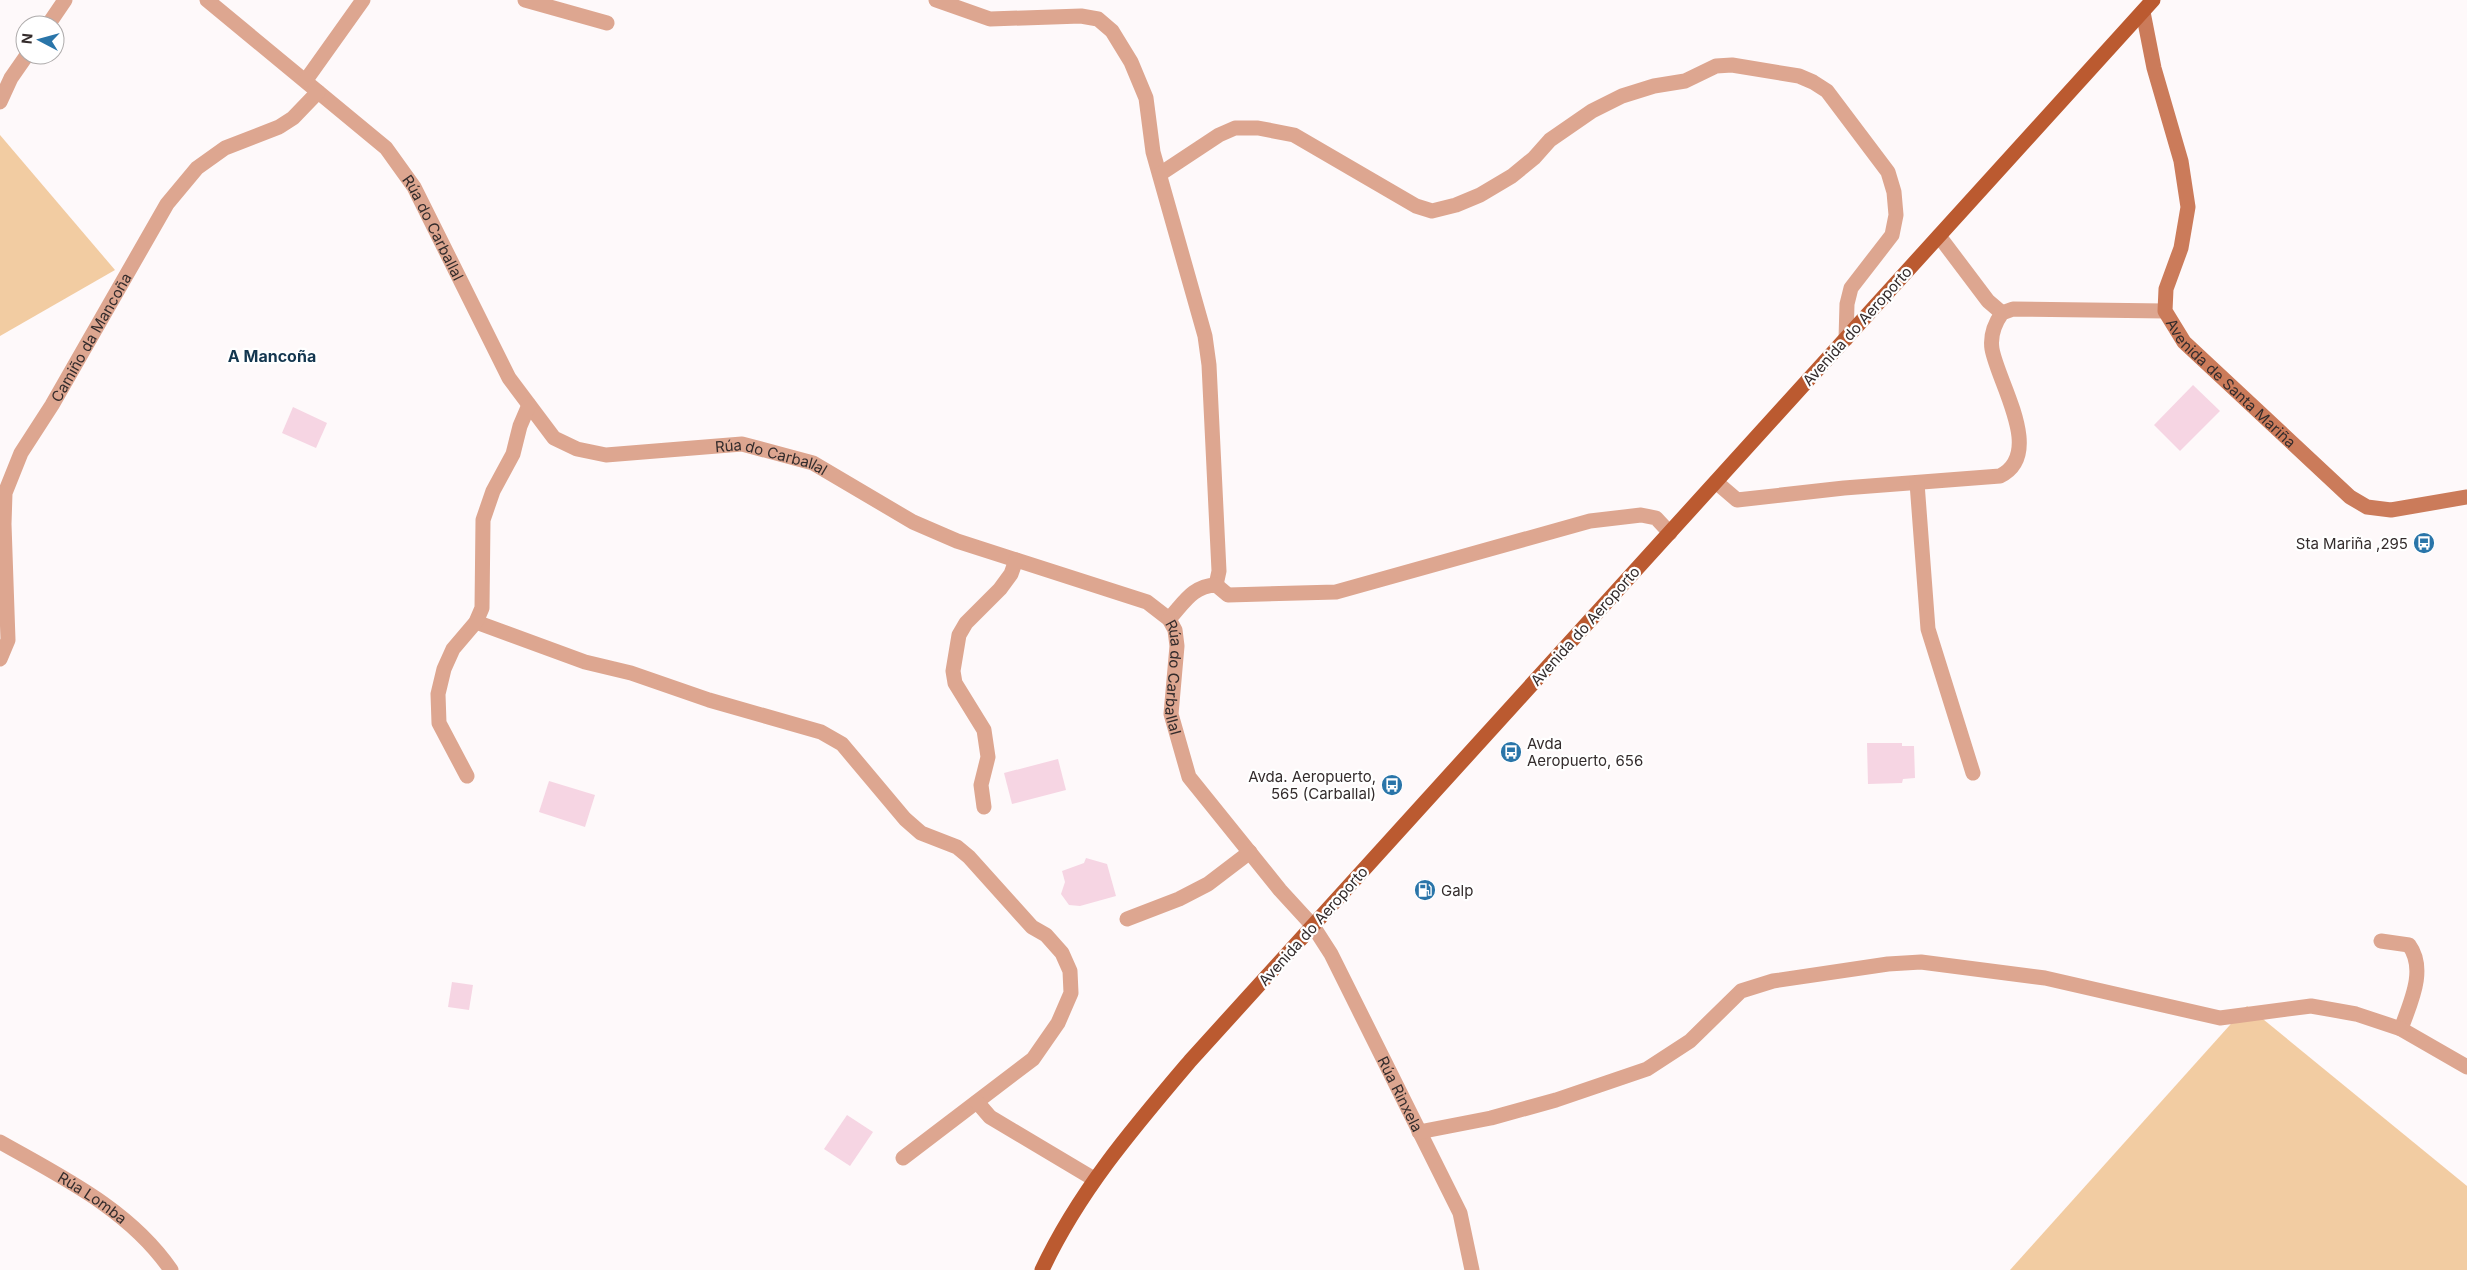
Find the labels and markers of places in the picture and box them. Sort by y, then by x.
bus stop icon: Sta Mariña ,295 [2412,531,2436,555]
place label: Sta Mariña ,295 [2296,534,2408,553]
place label: Avda Aeropuerto, 656 [1527,734,1643,770]
bus stop icon: Avda Aeropuerto, 656 [1499,740,1523,764]
place label: Avda. Aeropuerto, 565 (Carballal) [1248,767,1376,803]
bus stop icon: Avda. Aeropuerto, 565 (Carballal) [1380,773,1404,797]
fuel station icon: Galp [1413,878,1437,902]
place label: Galp [1441,881,1473,900]

